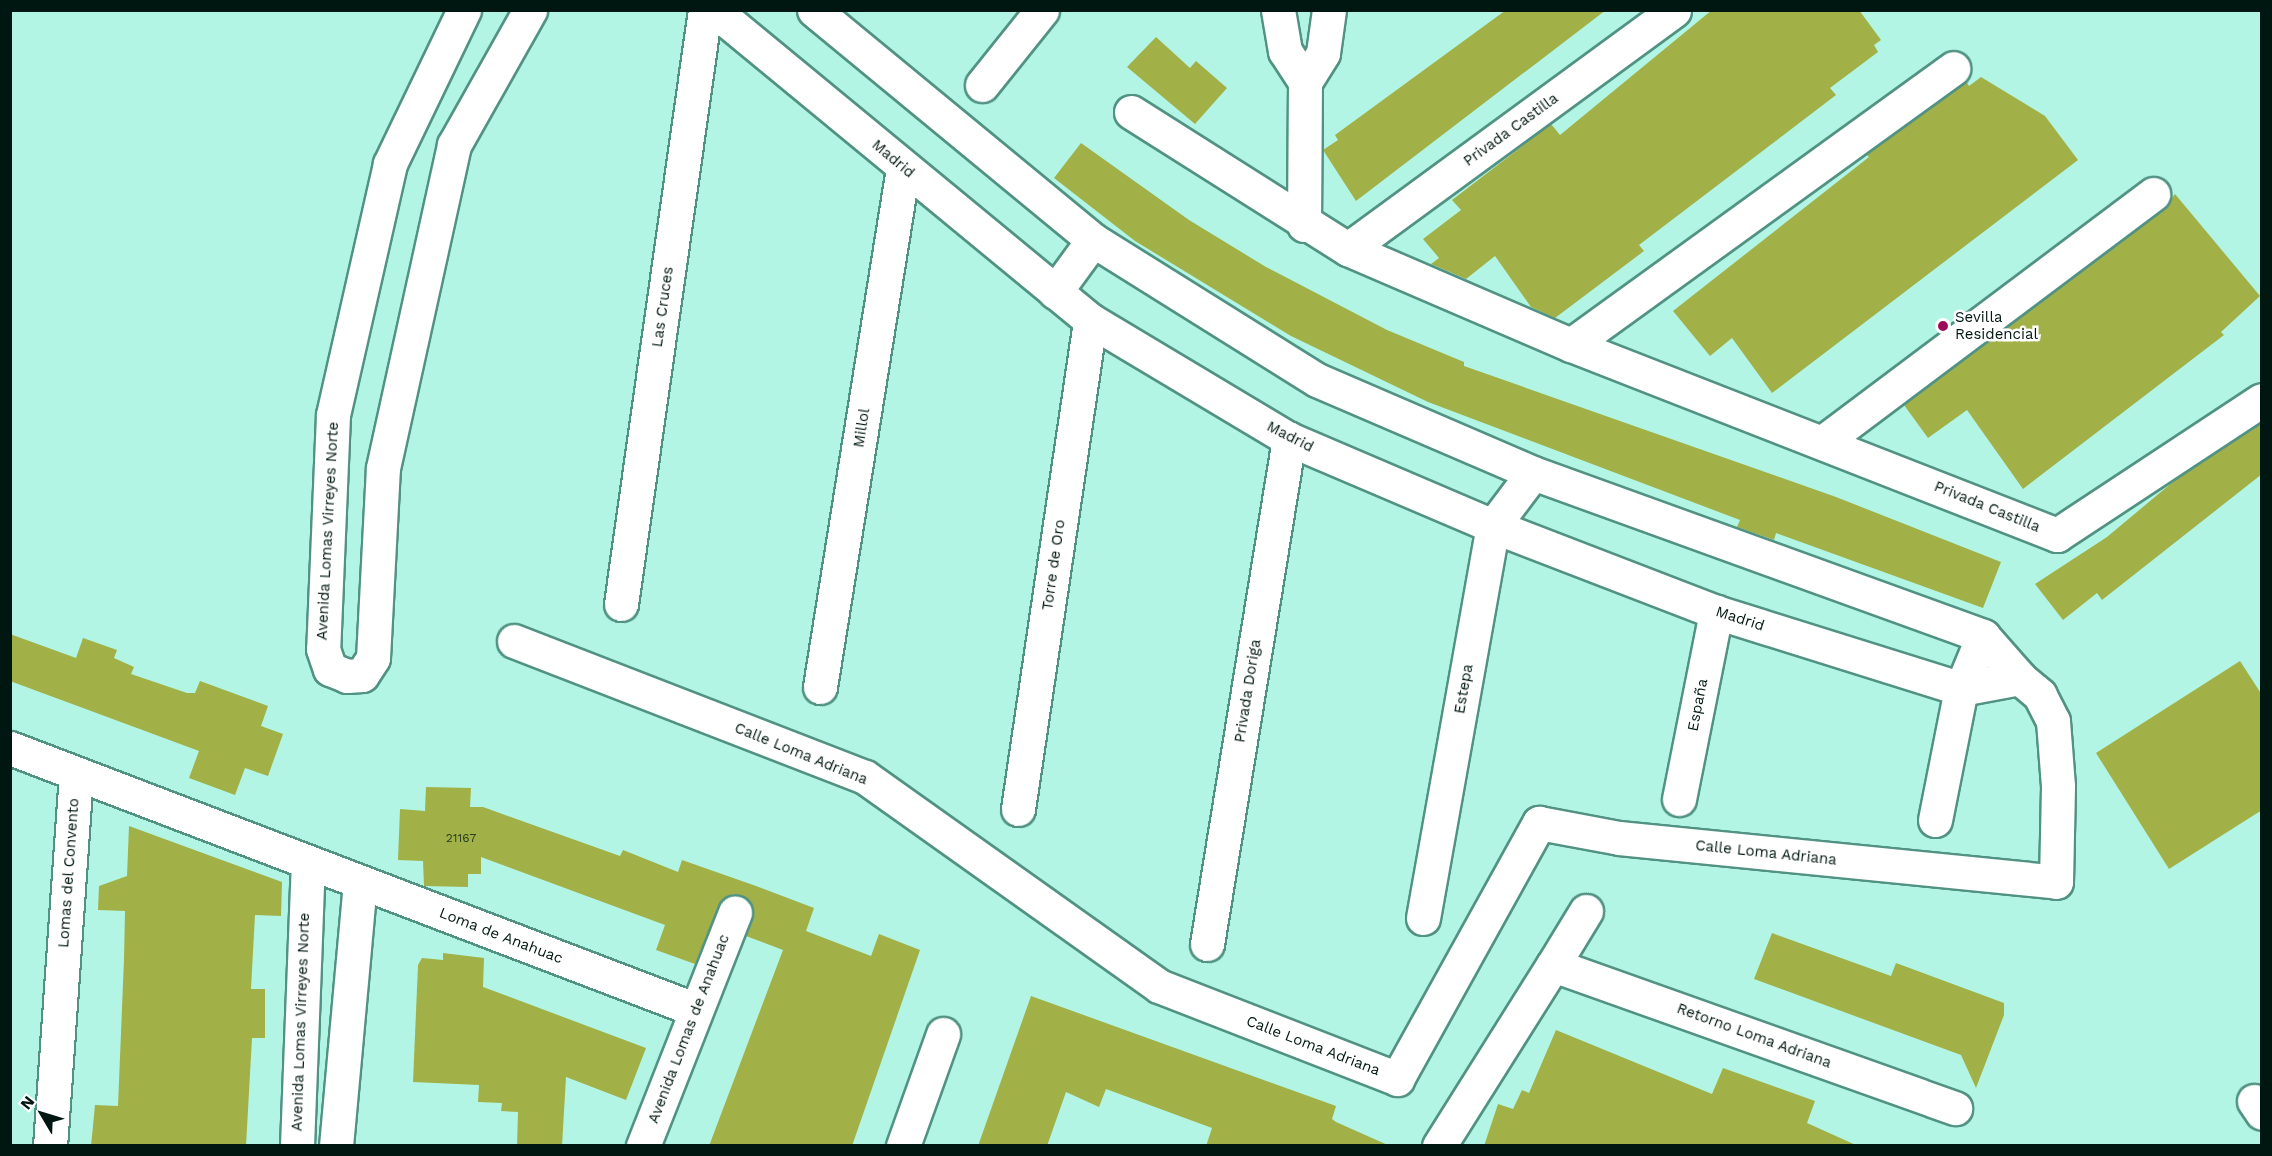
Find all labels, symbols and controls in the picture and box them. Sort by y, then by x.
street label: Privada Castilla [1460,90,1562,170]
street label: Madrid [868,136,918,182]
street label: Las Cruces [648,266,678,348]
place label: Sevilla Residencial [1955,308,2038,343]
marker: Sevilla Residencial [1936,319,1950,333]
street label: Millol [850,407,874,449]
street label: Madrid [1264,418,1316,456]
street label: Avenida Lomas Virreyes Norte [313,421,343,641]
street label: Privada Castilla [1931,477,2043,537]
street label: Torre de Oro [1039,519,1069,611]
street label: Madrid [1713,603,1767,635]
street label: Privada Doriga [1231,638,1265,744]
street label: Estepa [1451,663,1477,715]
street label: España [1684,677,1712,733]
street label: Calle Loma Adriana [731,719,871,789]
street label: Lomas del Convento [55,797,83,949]
house number: 21167 [446,832,476,846]
street label: Calle Loma Adriana [1694,837,1838,869]
street label: Loma de Anahuac [436,904,566,968]
street label: Avenida Lomas Virreyes Norte [288,912,314,1132]
street label: Avenida Lomas de Anahuac [644,931,734,1127]
street label: Retorno Loma Adriana [1674,999,1834,1073]
street label: Calle Loma Adriana [1243,1012,1383,1080]
north arrow [12,1084,72,1144]
text: N [16,1092,39,1113]

